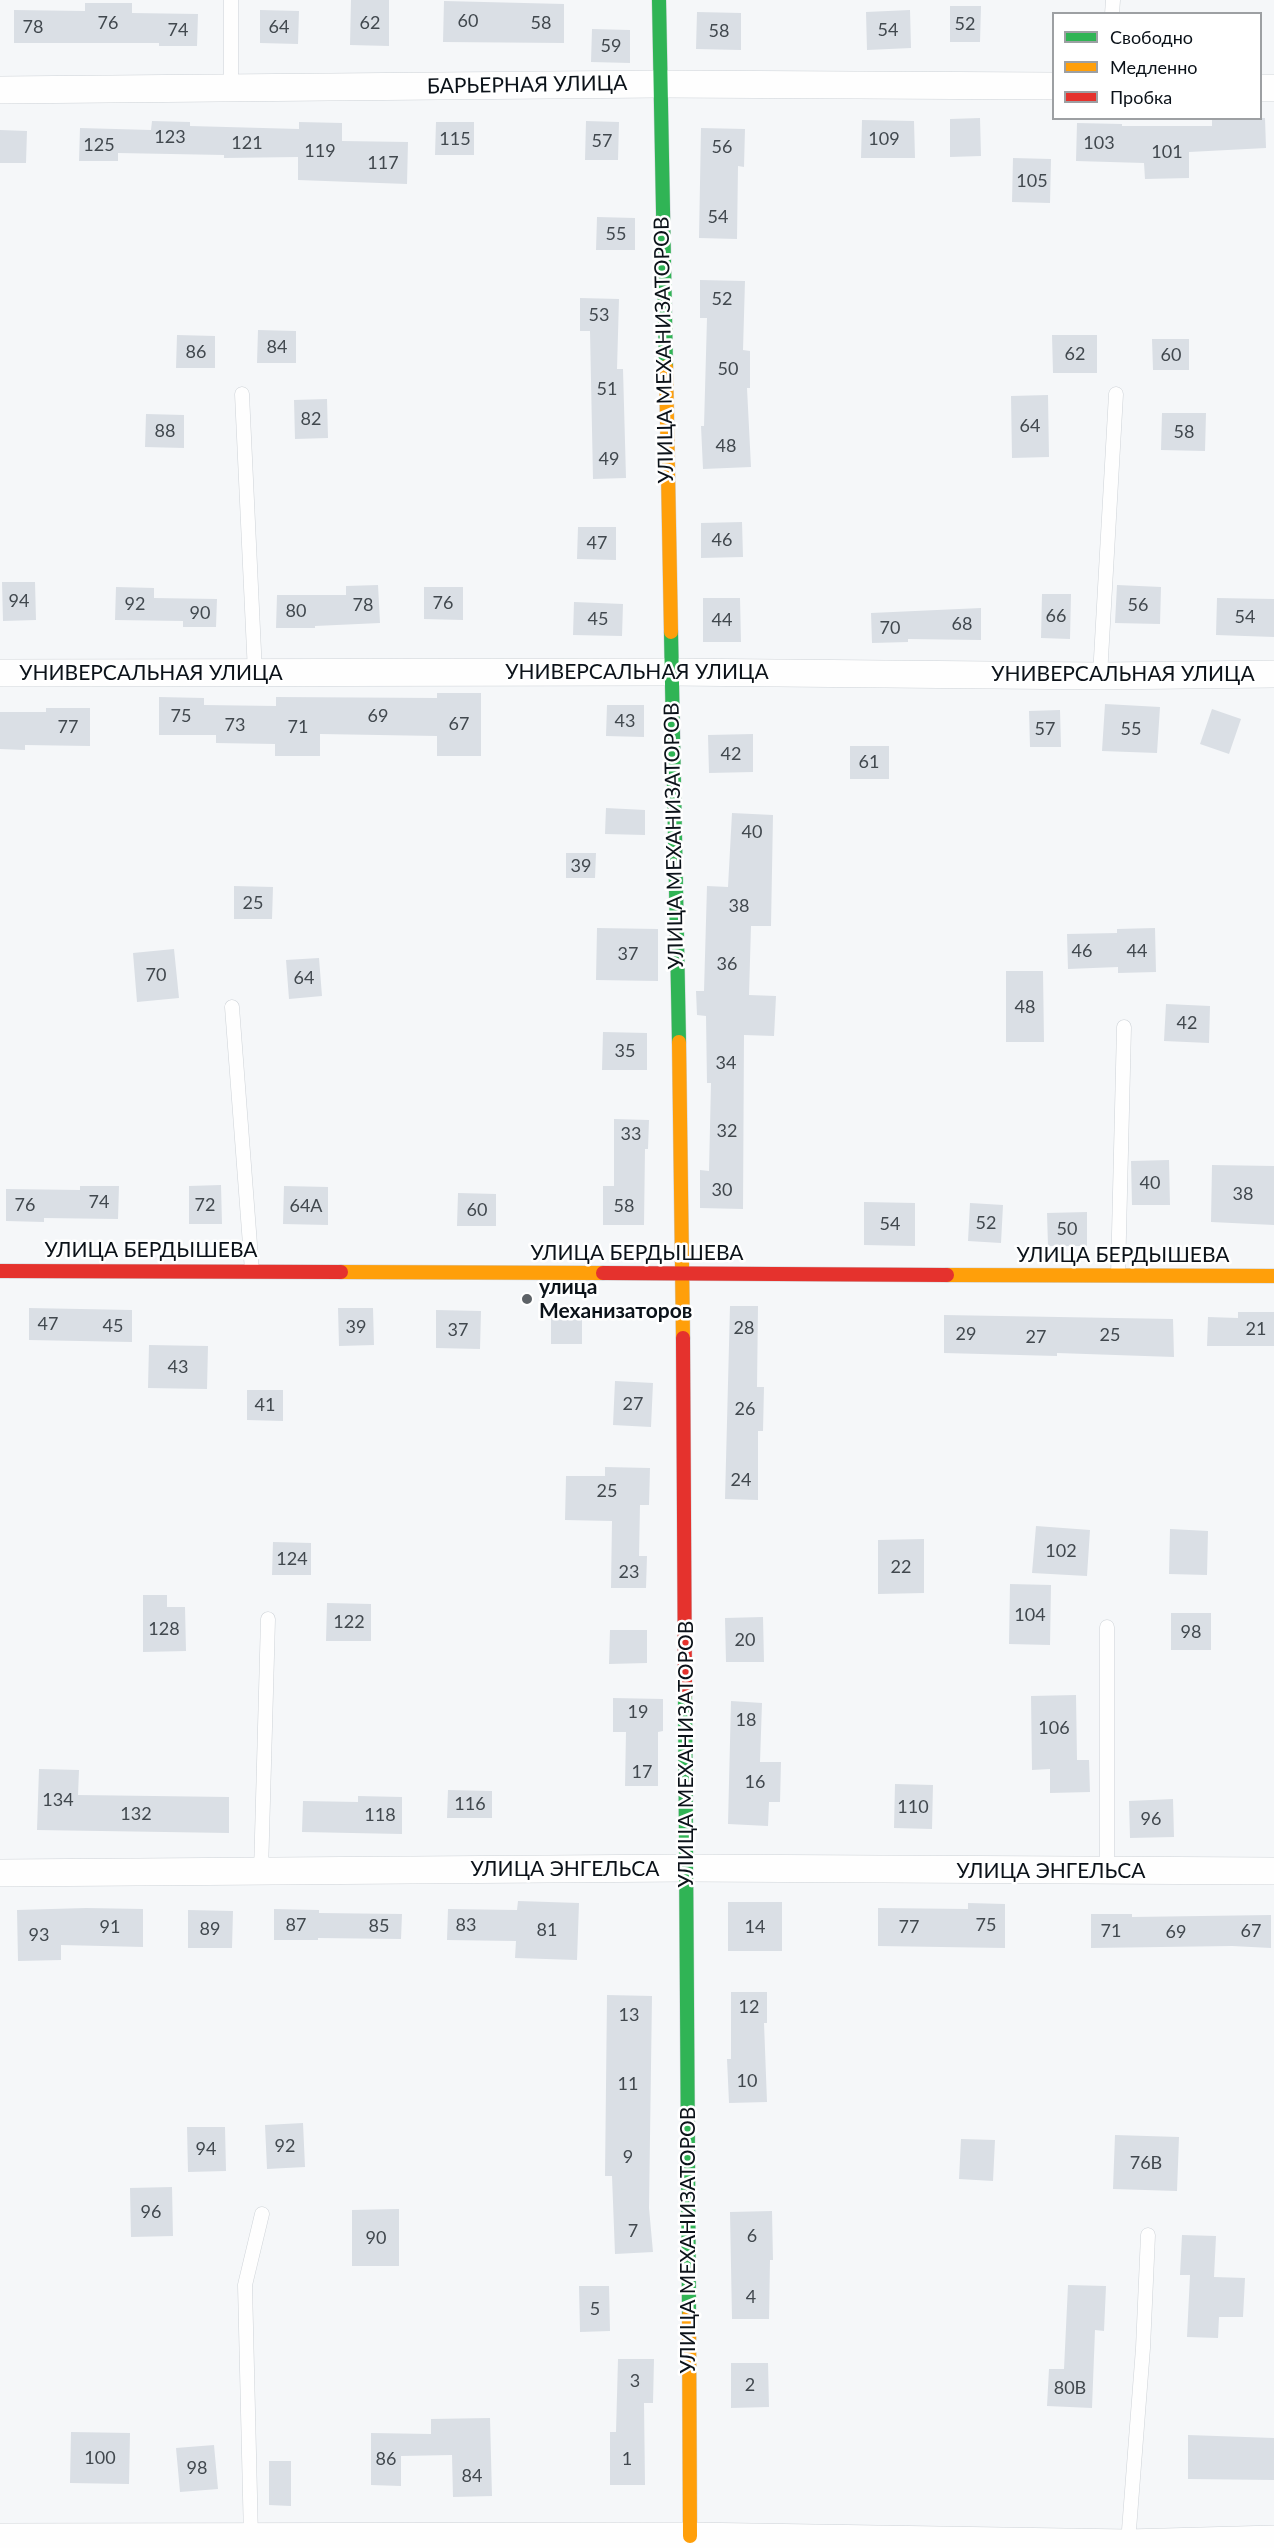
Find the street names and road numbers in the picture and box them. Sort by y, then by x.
street label: БАРЬЕРНАЯ УЛИЦА [427,71,627,99]
street label: УЛИЦА МЕХАНИЗАТОРОВ [649,216,679,484]
street label: УНИВЕРСАЛЬНАЯ УЛИЦА [505,659,769,685]
street label: УНИВЕРСАЛЬНАЯ УЛИЦА [19,660,283,686]
street label: УНИВЕРСАЛЬНАЯ УЛИЦА [991,661,1255,687]
street label: УЛИЦА МЕХАНИЗАТОРОВ [659,702,689,970]
street label: УЛИЦА БЕРДЫШЕВА [44,1237,258,1263]
street label: УЛИЦА БЕРДЫШЕВА [530,1240,744,1266]
street label: УЛИЦА БЕРДЫШЕВА [1016,1242,1230,1268]
street label: УЛИЦА МЕХАНИЗАТОРОВ [673,1621,699,1887]
street label: УЛИЦА ЭНГЕЛЬСА [471,1856,659,1882]
street label: УЛИЦА ЭНГЕЛЬСА [957,1858,1145,1884]
street label: УЛИЦА МЕХАНИЗАТОРОВ [675,2107,701,2373]

